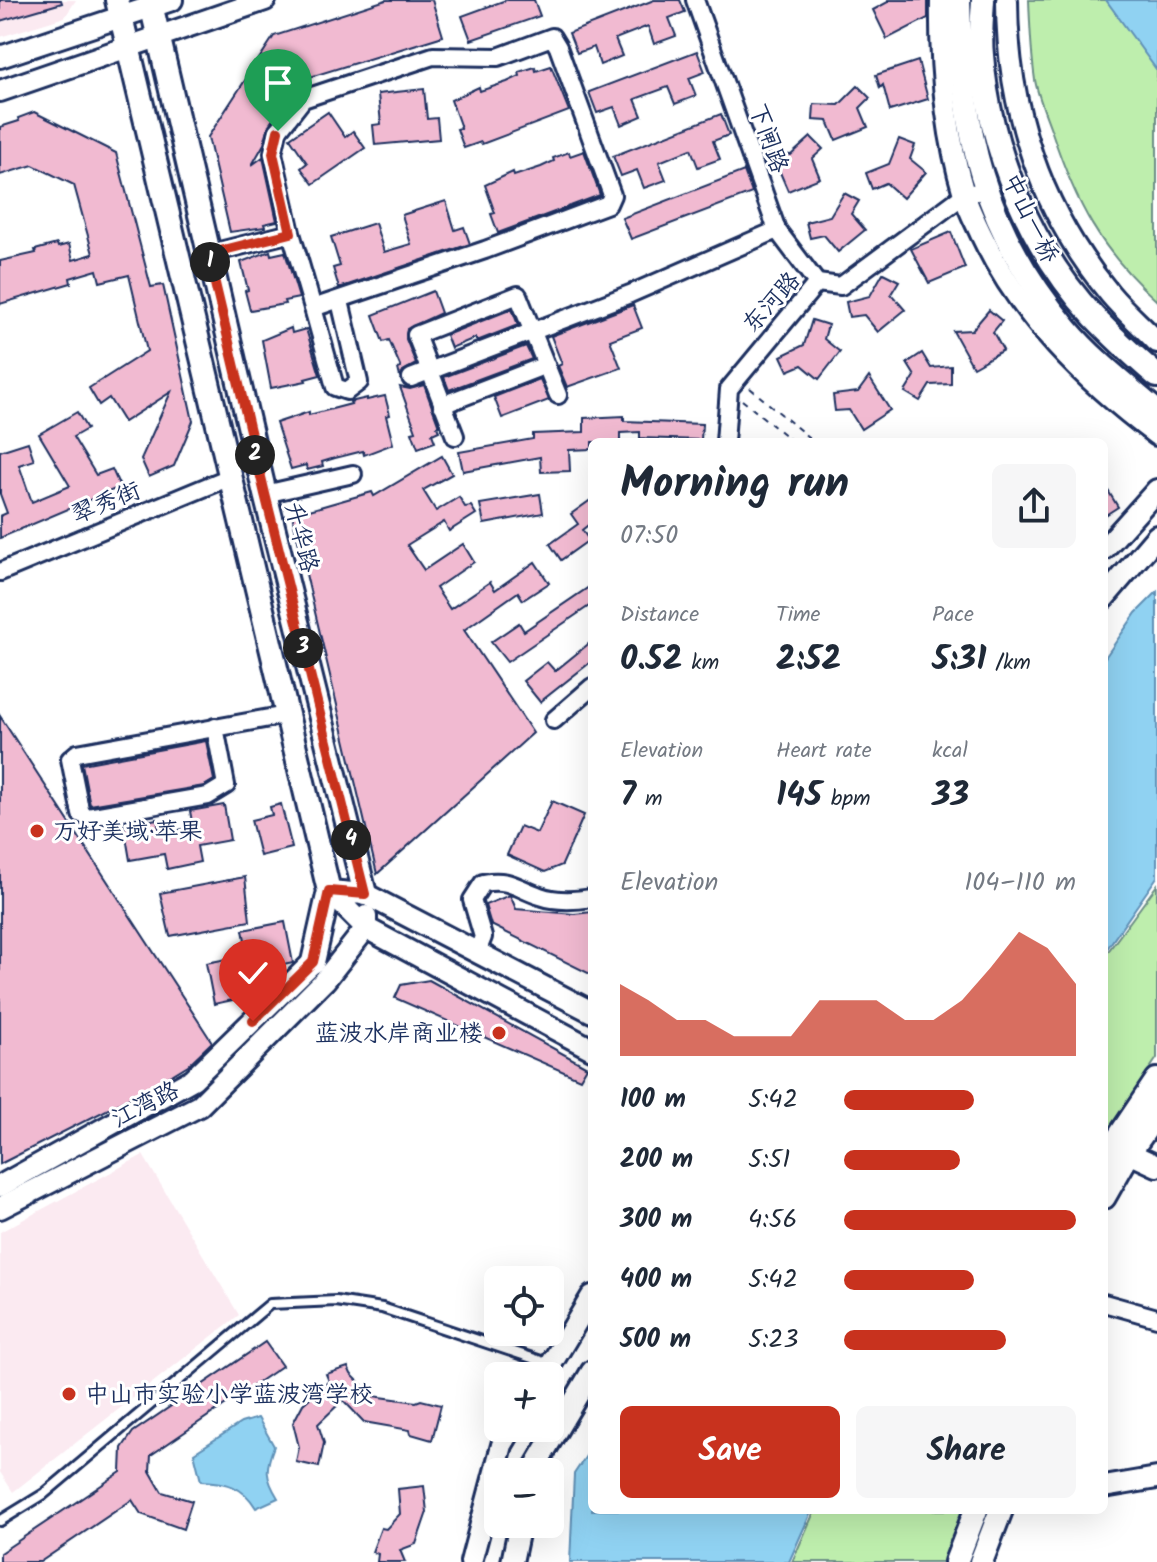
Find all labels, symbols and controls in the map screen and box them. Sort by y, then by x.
pin [244,49,312,131]
icon: arrive [256,61,300,105]
street label: 下闸路 [737,98,798,179]
street label: 中山一桥 [991,167,1068,270]
pin: 1 [190,242,230,282]
text: 1 [207,244,213,279]
street label: 东河路 [734,263,811,343]
pin: 2 [235,435,275,475]
text: 2 [249,437,261,472]
text: Morning run [620,450,849,520]
button: share [992,464,1076,548]
street label: 翠秀街 [66,472,147,535]
street label: 升华路 [273,498,328,577]
text: 07:50 [620,515,678,557]
text: Distance [620,598,699,633]
text: Time [776,598,820,633]
text: Pace [932,598,974,633]
pin: 3 [283,628,323,668]
text: 3 [297,630,309,665]
text: 0.52 [620,633,683,687]
text: 2:52 [776,633,841,687]
text: 5:31 [932,633,986,687]
text: km [683,646,719,681]
text: /km [986,646,1031,681]
text: Elevation [620,734,703,769]
text: Heart rate [776,734,872,769]
text: kcal [932,734,968,769]
text: 7 [620,769,636,823]
text: 145 [776,769,822,823]
text: 33 [932,769,969,823]
text: m [636,782,662,817]
text: bpm [822,782,870,817]
place label: 万好美域·苹果 [53,813,203,852]
pin: 4 [331,820,371,860]
marker: 万好美域·苹果 [28,822,46,840]
text: 4 [345,822,357,857]
text: Elevation [620,862,718,904]
text: 104–110 m [964,862,1076,904]
pin [219,939,287,1021]
icon: check [231,951,275,995]
place label: 蓝波水岸商业楼 [315,1015,483,1054]
marker: 蓝波水岸商业楼 [490,1024,508,1042]
street label: 江湾路 [105,1072,187,1139]
text: 100 m [620,1079,686,1121]
text: 5:42 [748,1079,798,1121]
text: 200 m [620,1139,693,1181]
text: 5:51 [748,1139,790,1181]
text: 300 m [620,1199,692,1241]
text: 4:56 [748,1199,797,1241]
text: 400 m [620,1259,692,1301]
text: 5:42 [748,1259,798,1301]
map controls [484,1266,564,1538]
button: locate [484,1266,564,1346]
text: 500 m [620,1319,691,1361]
text: 5:23 [748,1319,798,1361]
button: + [484,1362,564,1442]
place label: 中山市实验小学蓝波湾学校 [85,1376,373,1415]
marker: 中山市实验小学蓝波湾学校 [60,1385,78,1403]
button: Save [620,1406,840,1498]
button: Share [856,1406,1076,1498]
button: − [484,1458,564,1538]

